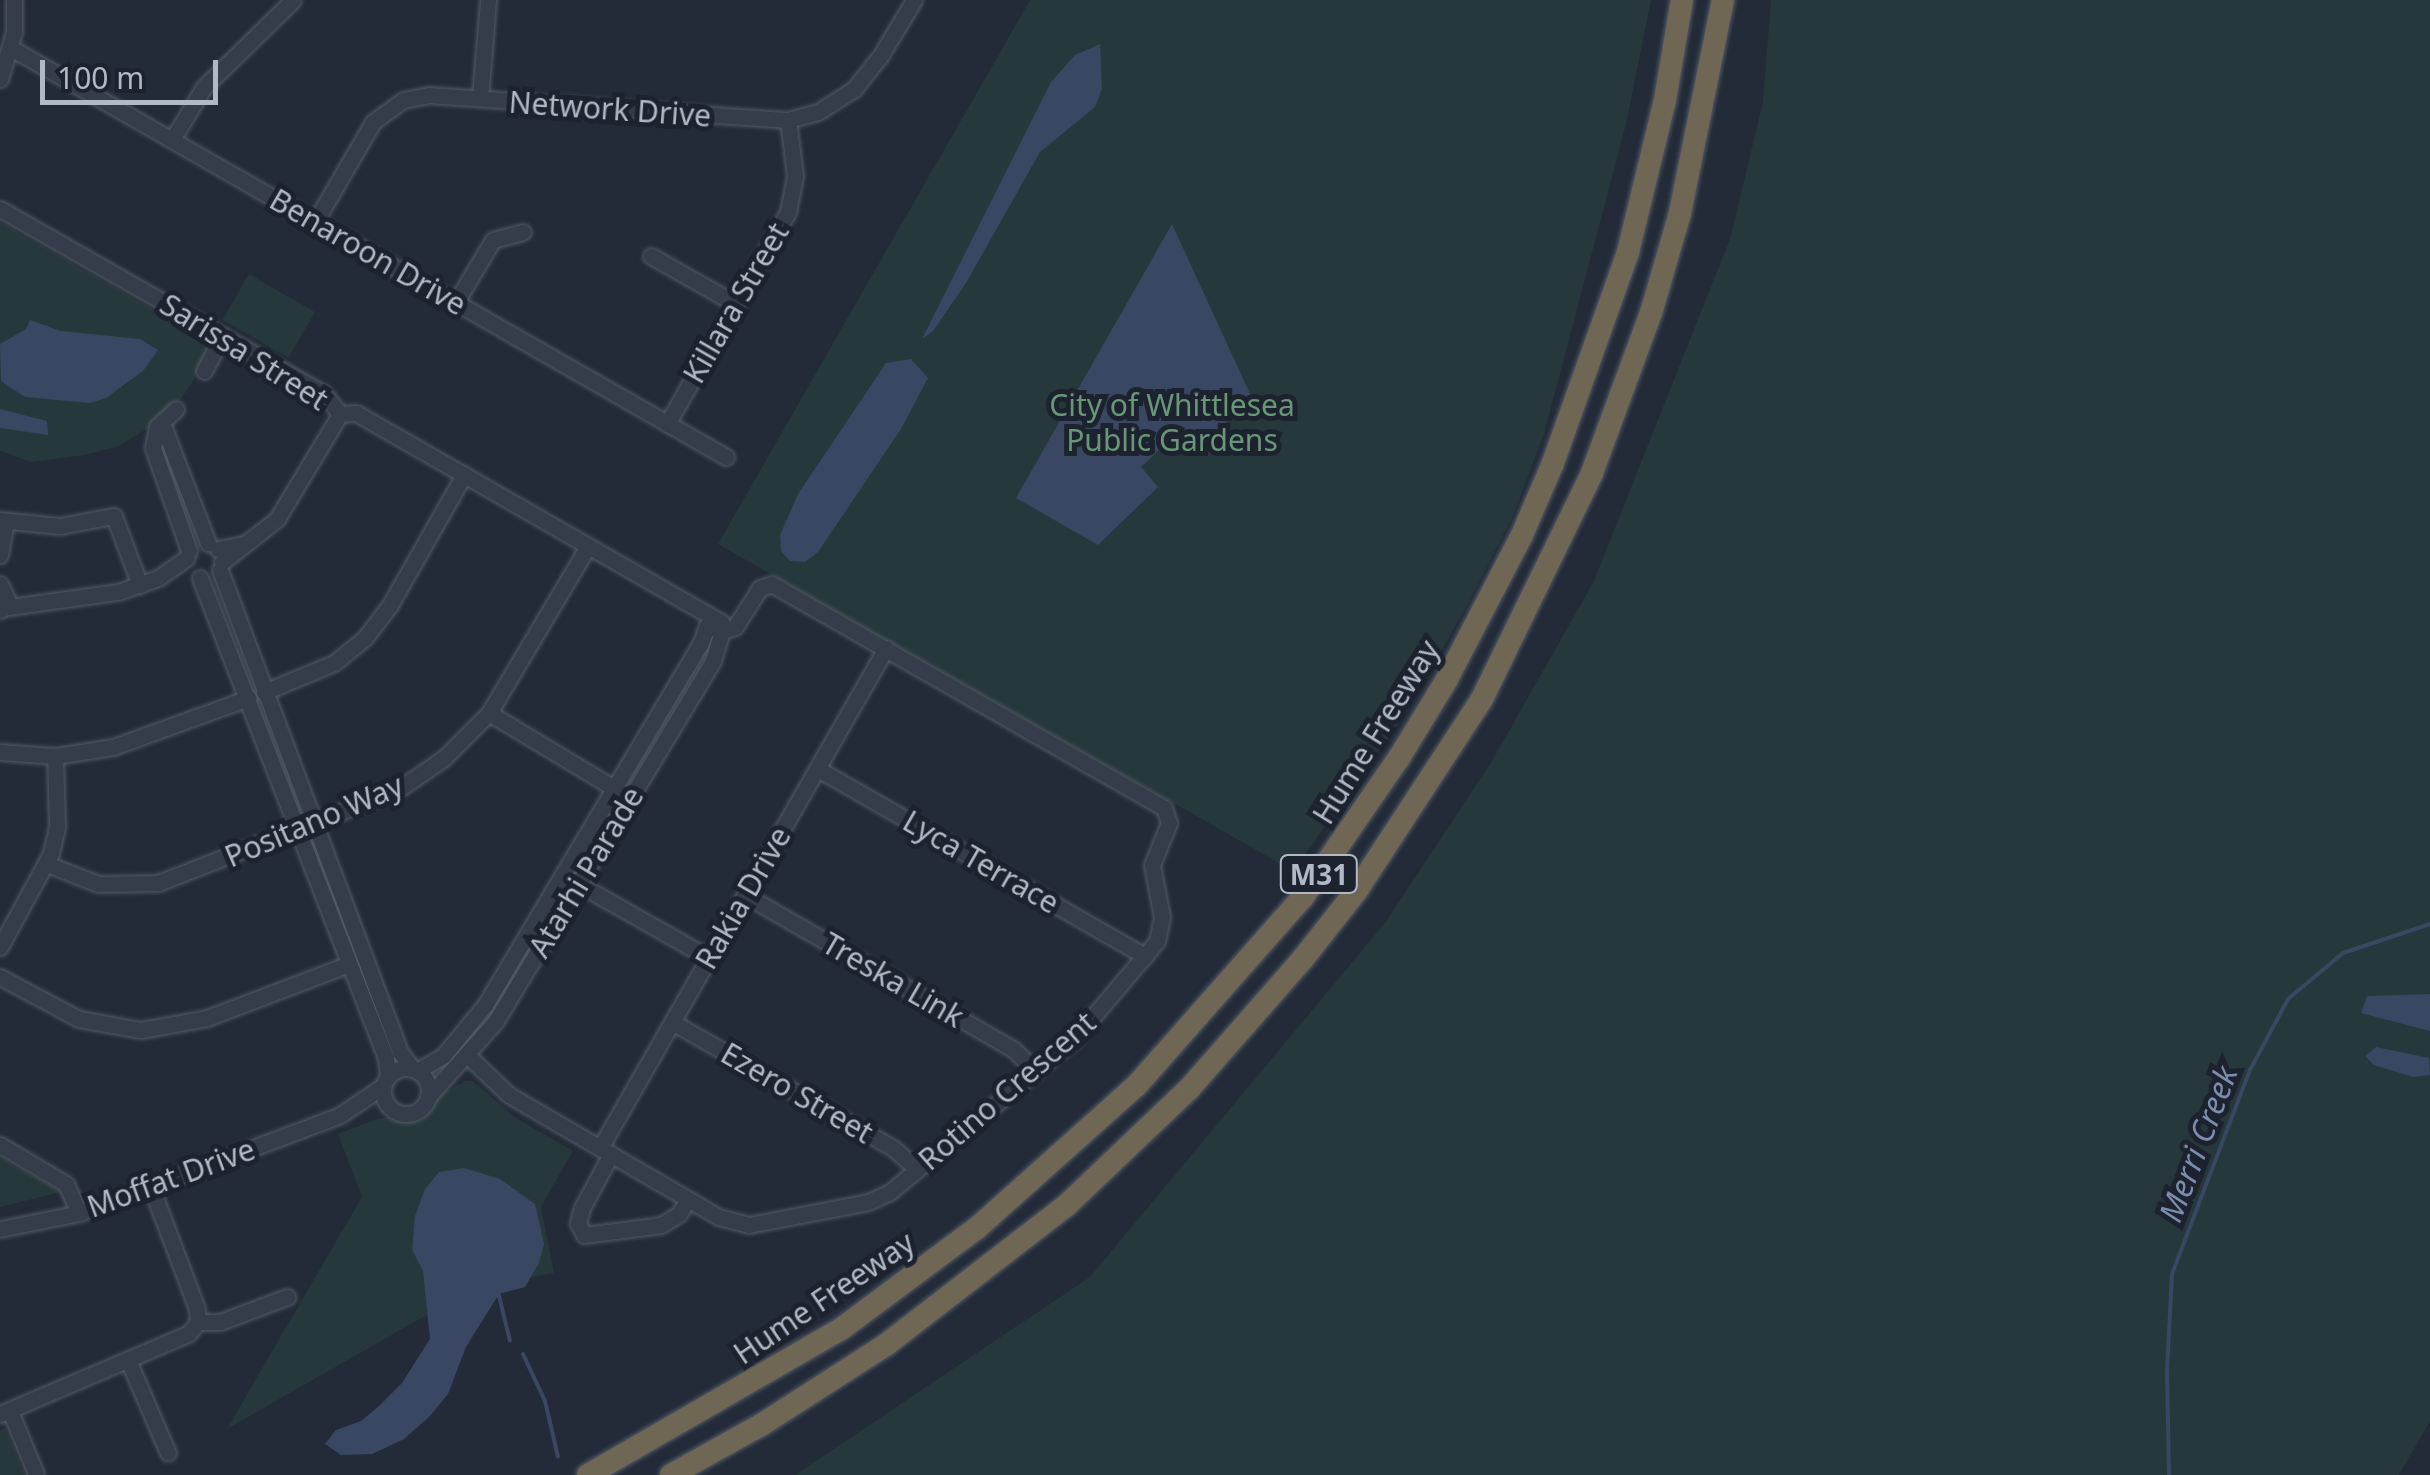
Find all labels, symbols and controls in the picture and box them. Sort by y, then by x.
scale bar [45,40,222,102]
text: 100 m [57,57,144,98]
street label: Network Drive [508,84,712,134]
street label: Benaroon Drive [264,181,472,323]
street label: Killara Street [676,217,796,389]
street label: Sarissa Street [154,286,334,418]
park label: City of Whittlesea Public Gardens [1049,387,1295,458]
street label: Hume Freeway [1305,633,1447,831]
street label: Positano Way [220,767,408,875]
street label: Atarhi Parade [521,780,651,964]
street label: Lyca Terrace [897,803,1065,921]
street label: Rakia Drive [688,821,798,975]
road number: M31 [1279,851,1359,897]
street label: Treska Link [816,925,970,1035]
street label: Rotino Crescent [911,1004,1103,1178]
street label: Ezero Street [715,1035,879,1151]
water label: Merri Creek [2151,1061,2245,1227]
street label: Moffat Drive [82,1131,260,1225]
street label: Hume Freeway [727,1224,921,1372]

